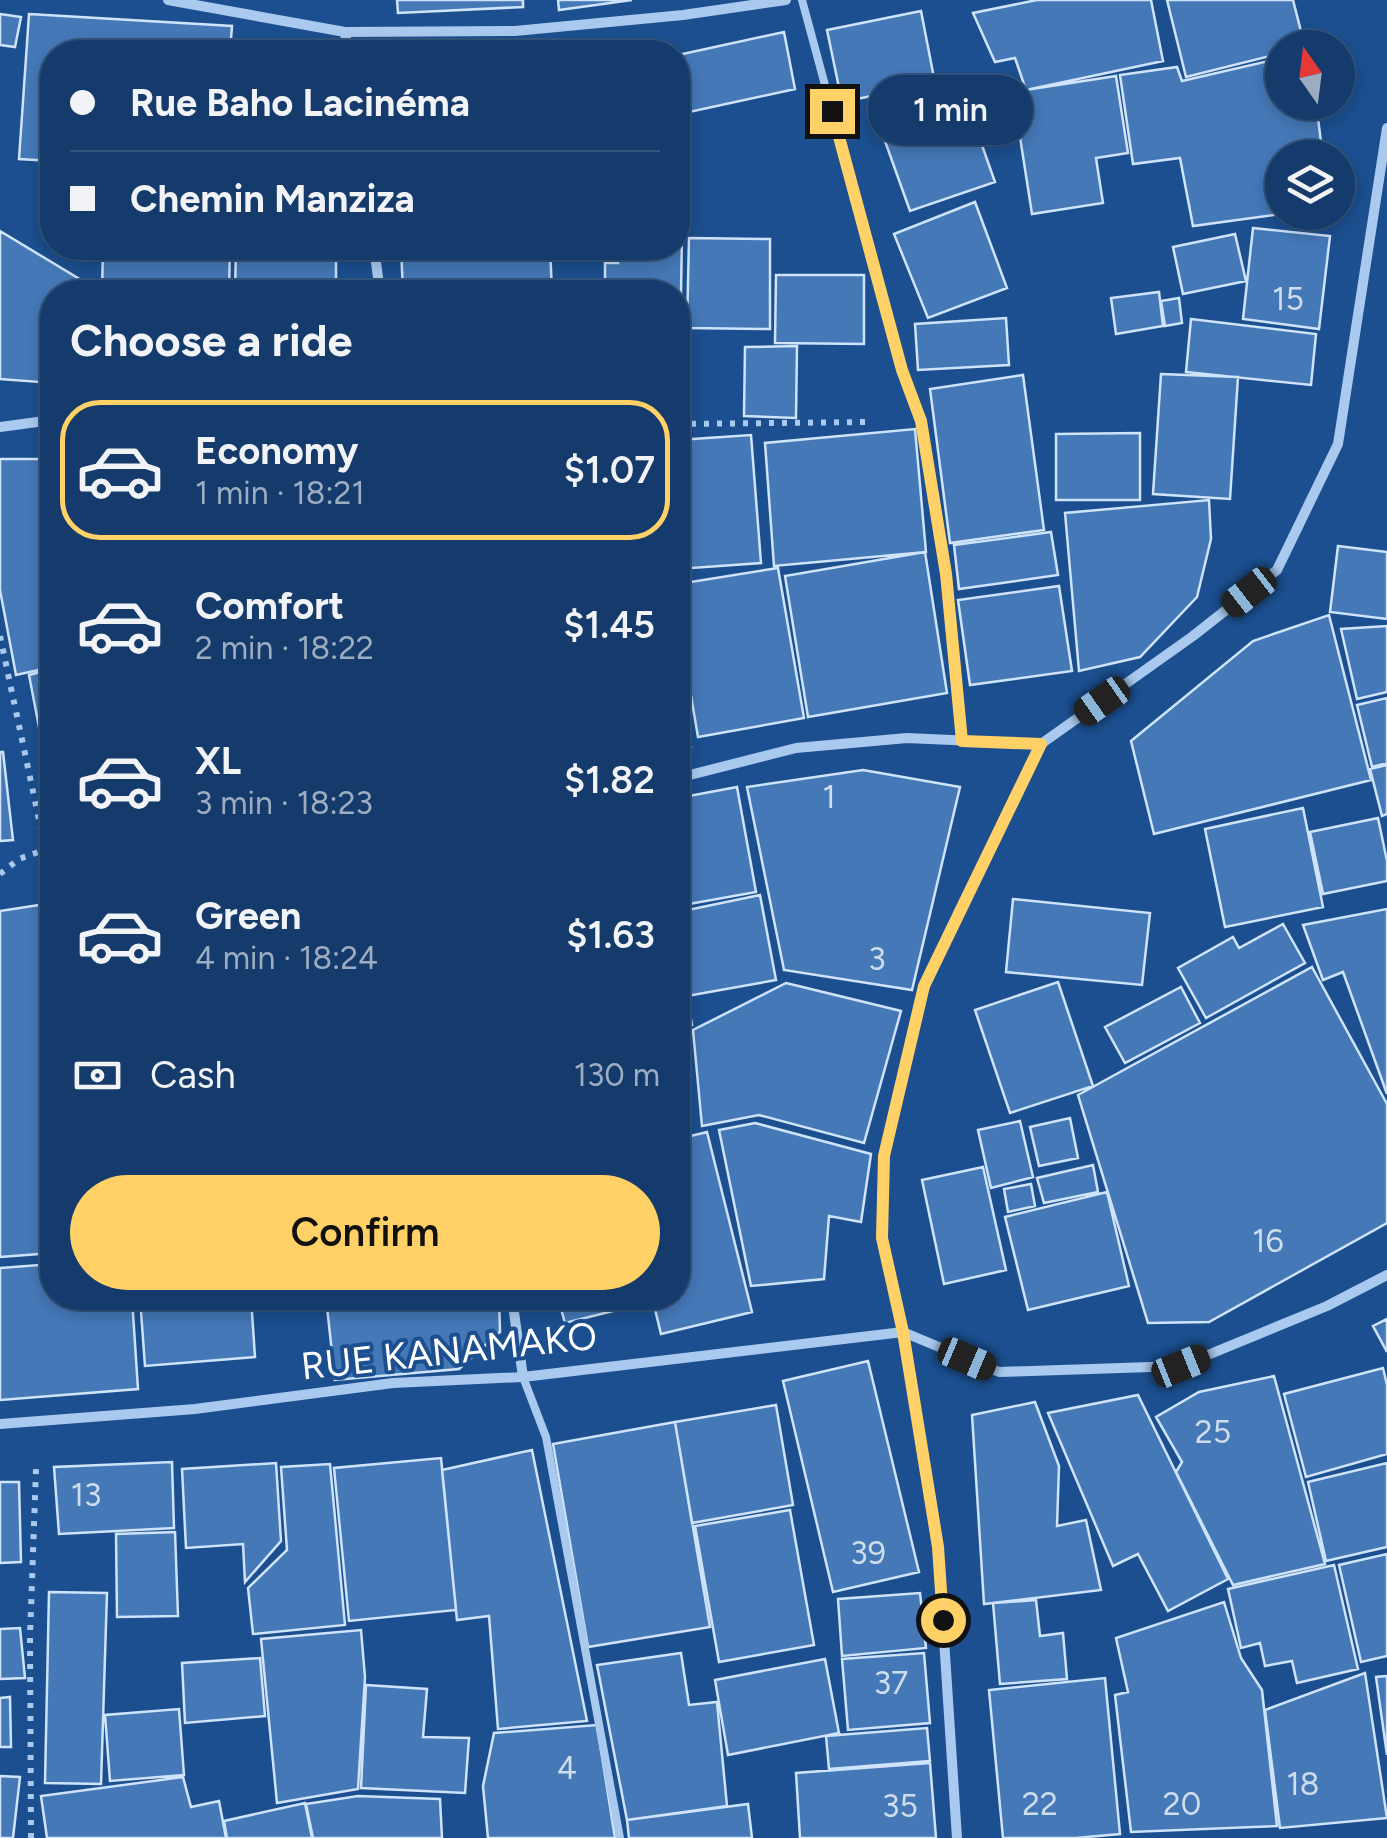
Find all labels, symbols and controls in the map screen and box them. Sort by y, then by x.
north arrow [1265,30,1355,120]
map controls [1265,30,1355,230]
callout: 1 min [867,76,1032,146]
text: Rue Baho Lacinéma [130,80,470,126]
route end [810,89,855,134]
text: 1 min [913,91,988,129]
button: layers [1265,140,1355,230]
text: Chemin Manziza [130,176,415,222]
house number: 15 [1272,280,1304,318]
text: Choose a ride [70,313,352,367]
icon: car [75,425,165,515]
text: Economy [195,428,358,474]
text: $1.07 [564,447,655,493]
text: 1 min · 18:21 [195,474,365,512]
car [1216,562,1282,622]
icon: car [75,580,165,670]
text: Comfort [195,583,344,629]
text: $1.45 [563,602,655,648]
text: 2 min · 18:22 [195,629,374,667]
car [1069,672,1135,730]
icon: car [75,735,165,825]
text: XL [195,738,241,784]
text: $1.82 [564,757,655,803]
house number: 1 [822,778,836,816]
text: 3 min · 18:23 [195,784,373,822]
icon: car [75,890,165,980]
text: Green [195,893,301,939]
text: $1.63 [566,912,655,958]
text: 4 min · 18:24 [195,939,378,977]
house number: 3 [868,940,886,978]
icon: cash [70,1048,125,1103]
text: Cash [150,1052,236,1098]
text: 130 m [574,1056,660,1094]
button: Confirm [70,1175,660,1290]
house number: 16 [1252,1222,1284,1260]
street label: RUE KANAMAKO [299,1313,599,1389]
car [934,1333,1000,1385]
car [1148,1341,1214,1391]
house number: 25 [1195,1413,1231,1451]
house number: 13 [71,1476,101,1514]
house number: 39 [850,1534,886,1572]
route start [921,1598,966,1643]
house number: 37 [874,1664,908,1702]
house number: 4 [557,1749,577,1787]
house number: 18 [1287,1765,1319,1803]
house number: 22 [1022,1785,1058,1823]
house number: 20 [1163,1785,1201,1823]
house number: 35 [882,1787,918,1825]

